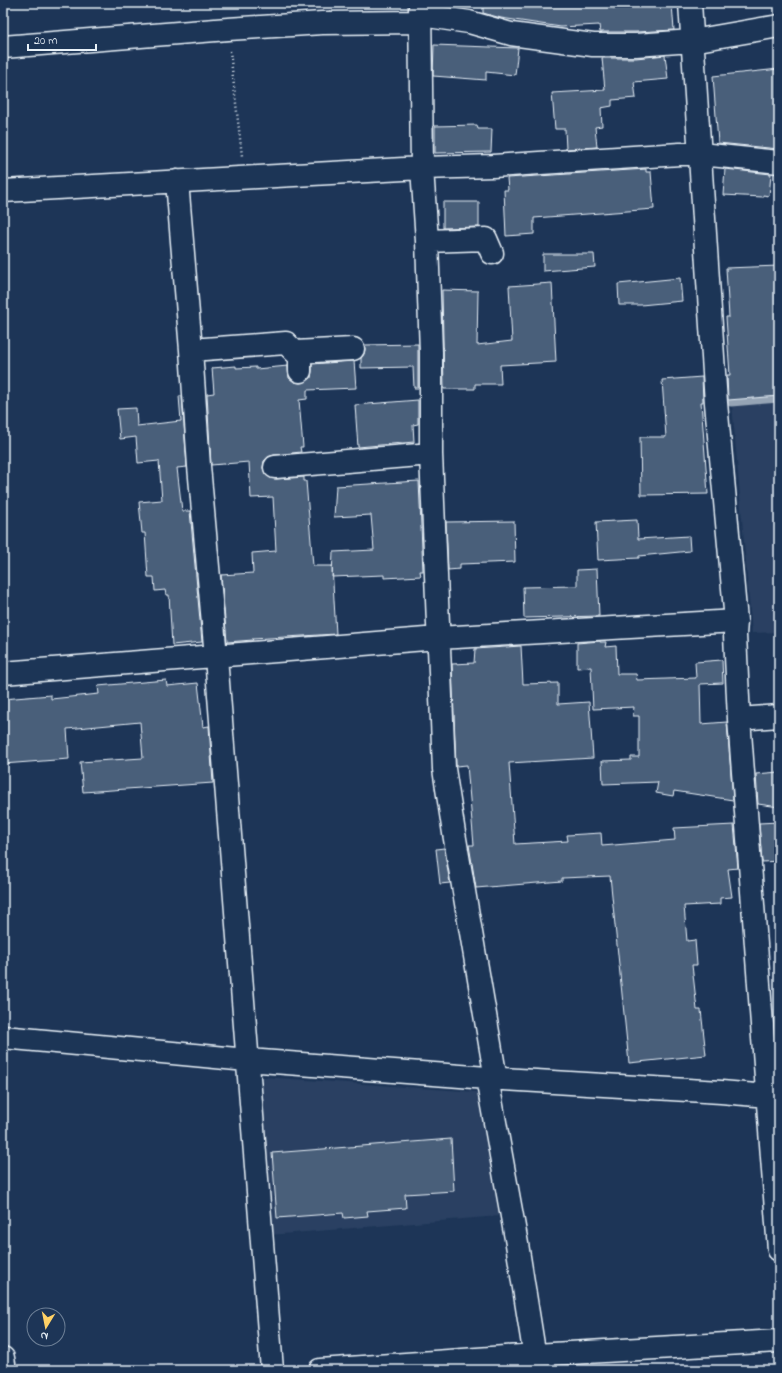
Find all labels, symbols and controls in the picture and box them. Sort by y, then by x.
scale bar [28,26,96,52]
text: 20 m [34,32,57,50]
north arrow [26,1307,66,1347]
text: N [39,1327,49,1344]

